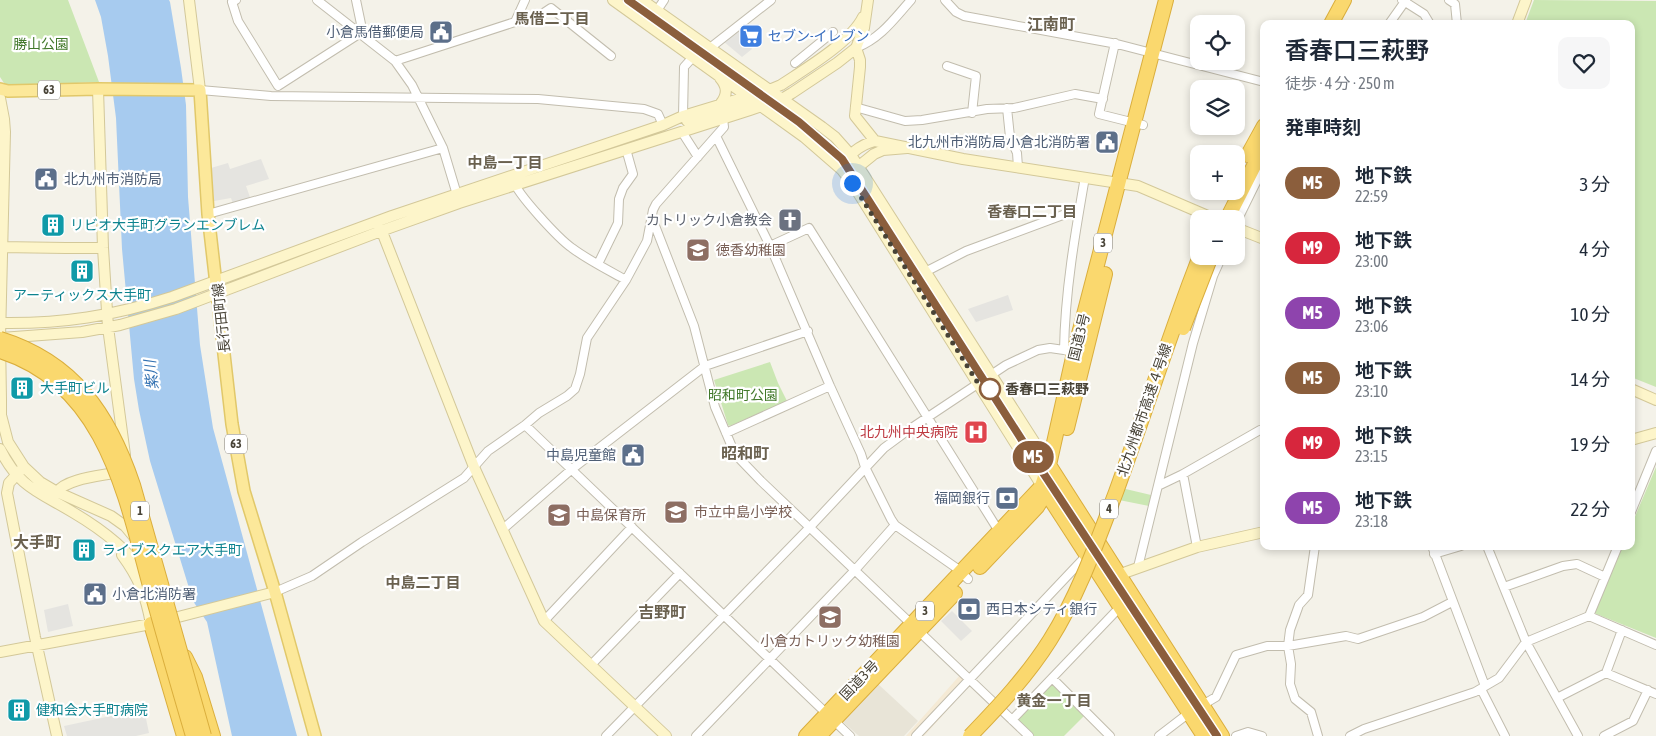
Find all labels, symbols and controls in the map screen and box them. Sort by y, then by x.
district label: 馬借二丁目 [514,10,590,27]
district label: 江南町 [1027,15,1075,33]
map controls [1190,15,1245,265]
button: locate [1190,15,1245,70]
public building icon: 小倉馬借郵便局 [428,19,454,45]
supermarket icon: セブン-イレブン [738,23,764,49]
place label: 小倉馬借郵便局 [326,24,424,40]
place label: セブン-イレブン [768,28,870,44]
park label: 勝山公園 [13,36,69,52]
text: 香春口三萩野 [1285,37,1429,64]
button: heart [1558,37,1610,89]
text: 徒歩 · 4 分 · 250 m [1285,74,1395,92]
road number: 63 [38,80,60,100]
button: layers [1190,80,1245,135]
text: 発車時刻 [1285,116,1361,138]
public building icon: 北九州市消防局小倉北消防署 [1094,129,1120,155]
place label: 北九州市消防局小倉北消防署 [908,134,1090,150]
button: + [1190,145,1245,200]
district label: 中島一丁目 [467,154,543,171]
text: 地下鉄 [1355,164,1412,186]
public building icon: 北九州市消防局 [33,166,59,192]
place label: 北九州市消防局 [64,171,162,187]
your location [840,171,865,196]
text: M5 [1302,172,1323,193]
text: 3 分 [1579,173,1610,195]
text: 22:59 [1355,187,1388,205]
district label: 香春口二丁目 [987,203,1077,220]
church icon: カトリック小倉教会 [777,207,803,233]
button: − [1190,210,1245,265]
building icon: リビオ大手町グランエンブレム [40,212,66,238]
place label: カトリック小倉教会 [646,212,772,228]
place label: リビオ大手町グランエンブレム [70,217,265,233]
text: 地下鉄 [1355,229,1412,251]
road number: 3 [1094,234,1112,252]
school or university icon: 徳香幼稚園 [685,237,711,263]
text: M9 [1302,237,1323,258]
text: 4 分 [1579,238,1610,260]
place label: 徳香幼稚園 [716,242,786,258]
text: 23:00 [1355,252,1388,270]
building icon: アーティックス大手町 [69,258,95,284]
street label: 長行田町線 [209,282,233,354]
place label: アーティックス大手町 [13,287,151,303]
text: 地下鉄 [1355,294,1412,316]
text: M5 [1302,302,1323,323]
text: 10 分 [1571,303,1610,325]
street label: 国道3号 [1065,311,1093,363]
text: 23:06 [1355,317,1388,335]
street label: 北九州都市高速４号線 [1114,341,1174,479]
water label: 紫川 [141,357,161,391]
text: 地下鉄 [1355,359,1412,381]
text: M5 [1302,367,1323,388]
text: 14 分 [1571,368,1610,390]
building icon: 大手町ビル [9,375,35,401]
marker: 香春口三萩野 [979,378,1001,400]
place label: 大手町ビル [40,380,110,396]
place label: 香春口三萩野 [1005,381,1089,397]
text: 23:10 [1355,382,1388,400]
park label: 昭和町公園 [708,387,778,403]
hospital icon: 北九州中央病院 [963,419,989,445]
place label: 北九州中央病院 [860,424,958,440]
text: 地下鉄 [1355,424,1412,446]
text: M9 [1302,432,1323,453]
text: 19 分 [1571,433,1610,455]
road number: 63 [225,434,247,454]
line badge: M5 [1010,441,1056,473]
public building icon: 中島児童館 [620,442,646,468]
district label: 昭和町 [721,444,769,462]
text: M5 [1023,446,1043,467]
place label: 中島児童館 [546,447,616,463]
text: 23:15 [1355,447,1388,465]
bank icon: 福岡銀行 [994,485,1020,511]
text: 地下鉄 [1355,489,1412,511]
place label: 福岡銀行 [934,490,990,506]
text: M5 [1302,497,1323,518]
text: 22 分 [1571,498,1610,520]
school or university icon: 市立中島小学校 [663,499,689,525]
road number: 4 [1100,499,1118,518]
road number: 1 [131,502,149,520]
school or university icon: 中島保育所 [546,502,572,528]
place label: 市立中島小学校 [694,504,792,520]
place label: 中島保育所 [576,507,646,523]
text: 23:18 [1355,512,1388,530]
district label: 大手町 [13,533,61,551]
building icon: ライブスクエア大手町 [71,537,97,563]
place label: ライブスクエア大手町 [102,542,242,558]
district label: 中島二丁目 [385,574,461,591]
public building icon: 小倉北消防署 [82,581,108,607]
place label: 小倉北消防署 [112,586,196,602]
bank icon: 西日本シティ銀行 [956,596,982,622]
place label: 西日本シティ銀行 [986,601,1097,617]
road number: 3 [916,602,934,620]
district label: 吉野町 [638,603,686,621]
school or university icon: 小倉カトリック幼稚園 [817,604,843,630]
place label: 小倉カトリック幼稚園 [760,633,900,649]
street label: 国道3号 [836,657,882,703]
district label: 黄金一丁目 [1016,692,1092,709]
building icon: 健和会大手町病院 [6,697,32,723]
place label: 健和会大手町病院 [36,702,148,718]

